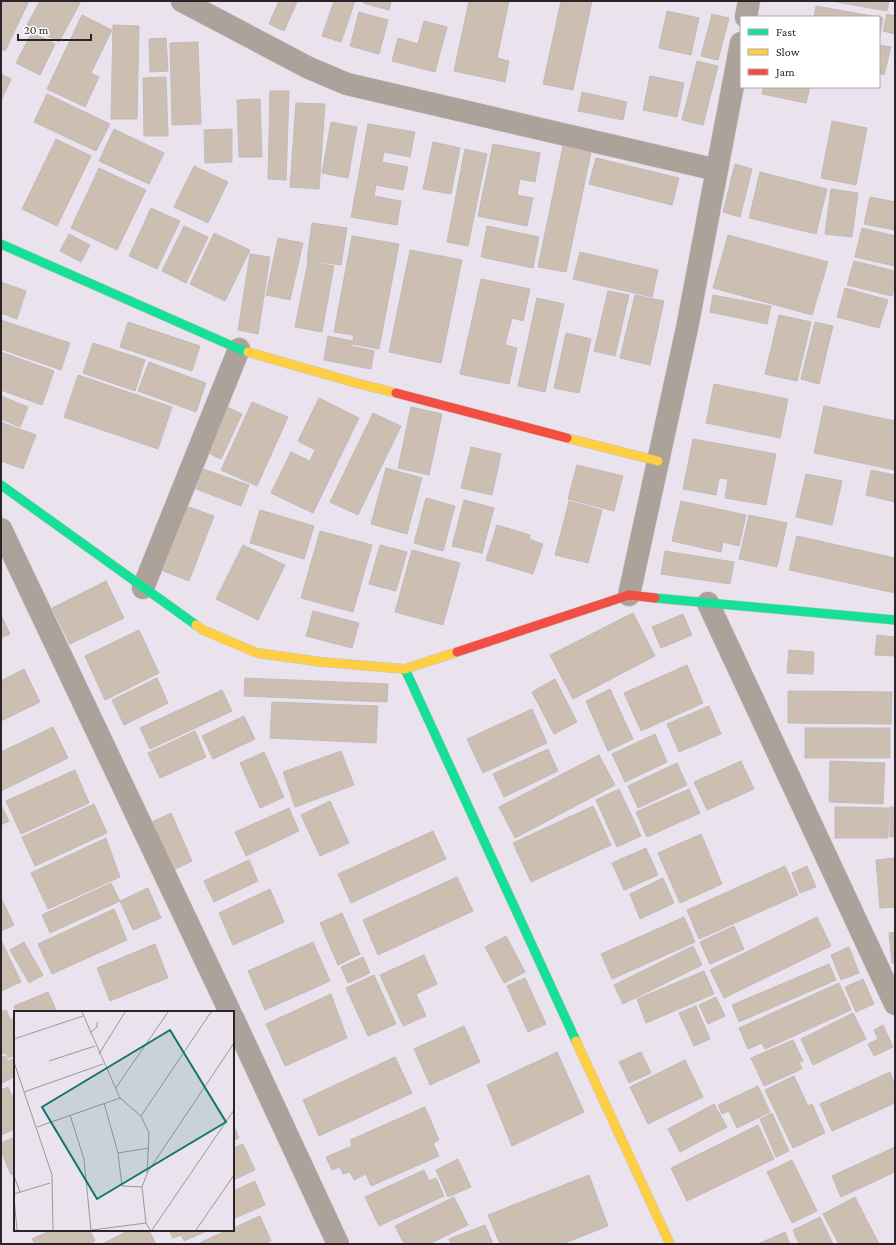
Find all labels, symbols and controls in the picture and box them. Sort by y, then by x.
scale bar [18,16,91,42]
legend [740,16,880,88]
text: 20 m [24,23,49,37]
text: Fast [776,25,797,39]
text: Slow [776,45,800,59]
text: Jam [775,65,795,79]
inset map [14,1011,234,1231]

